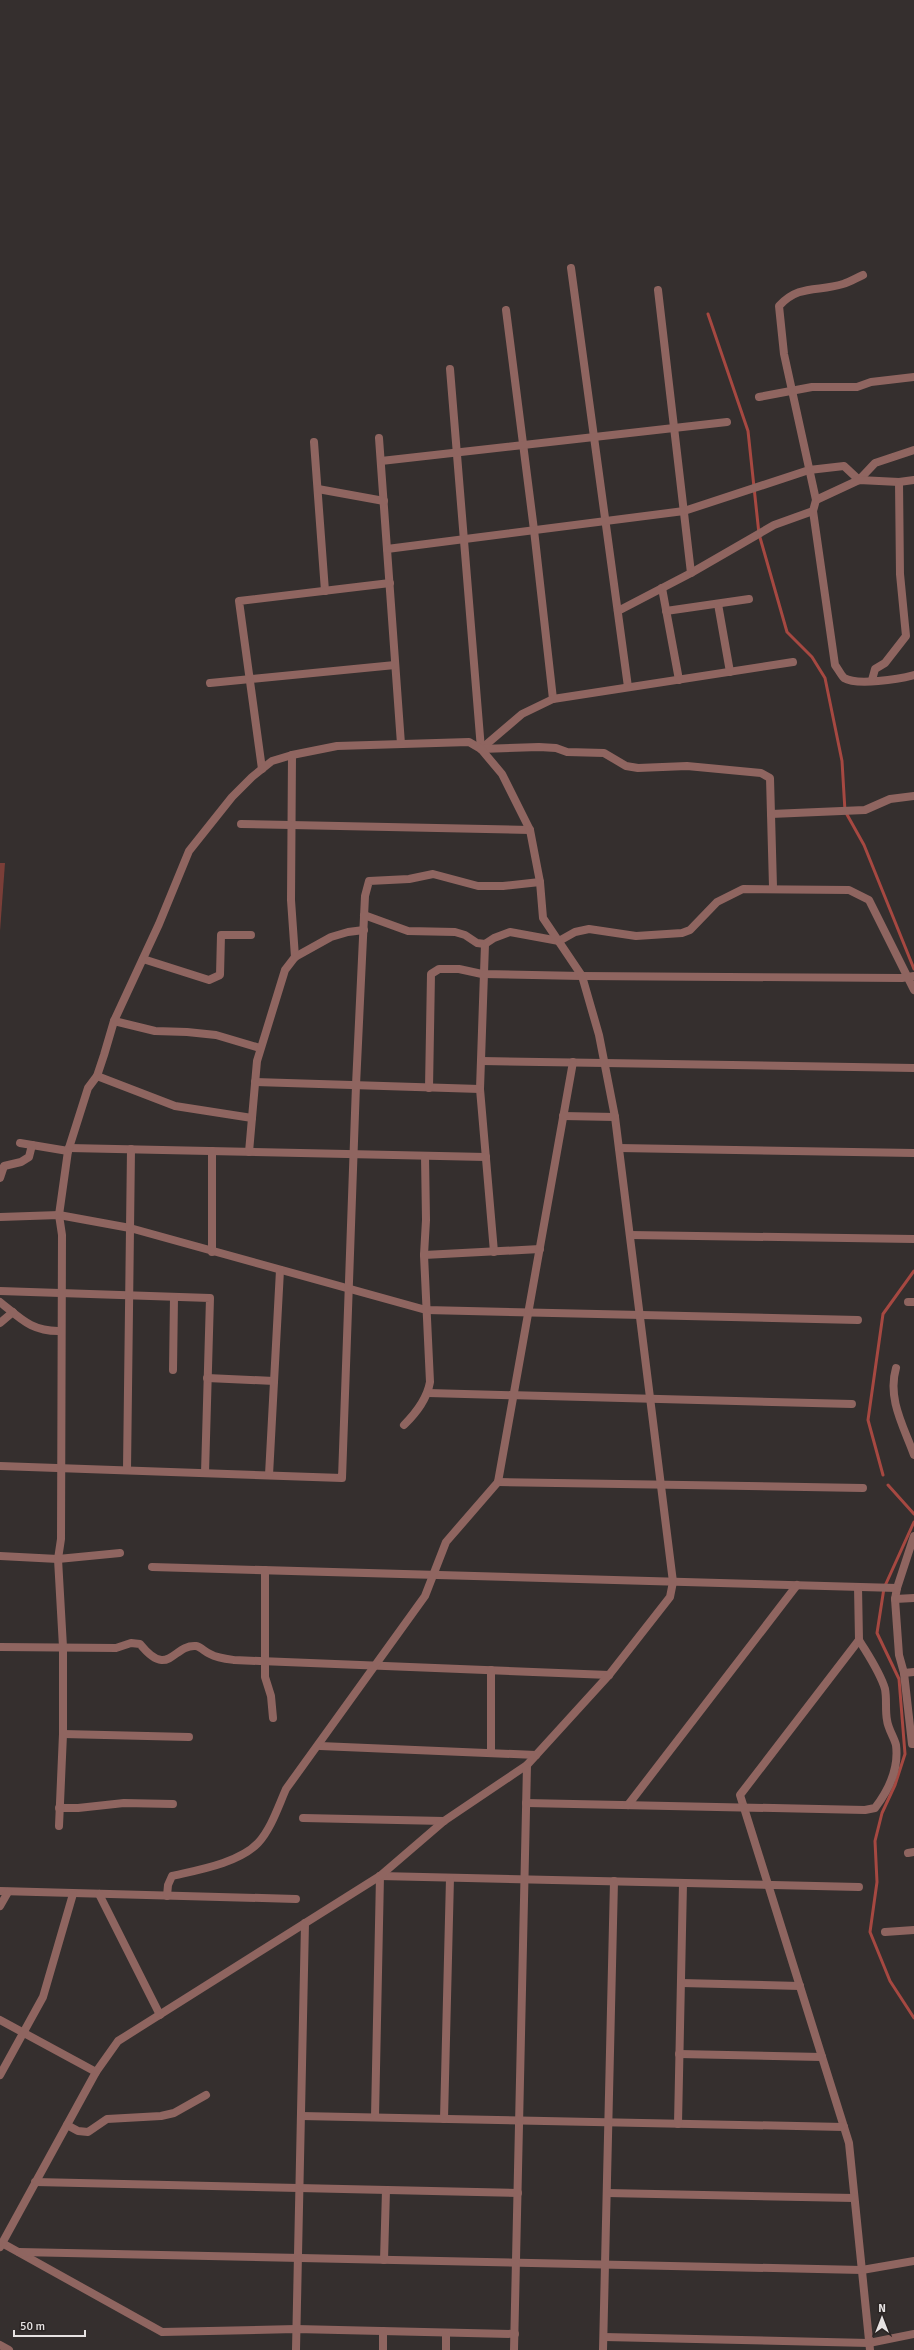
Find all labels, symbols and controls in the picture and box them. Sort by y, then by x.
north arrow [862,2298,902,2338]
text: N [878,2302,886,2315]
scale bar [14,2312,85,2338]
text: 50 m [20,2319,45,2334]

